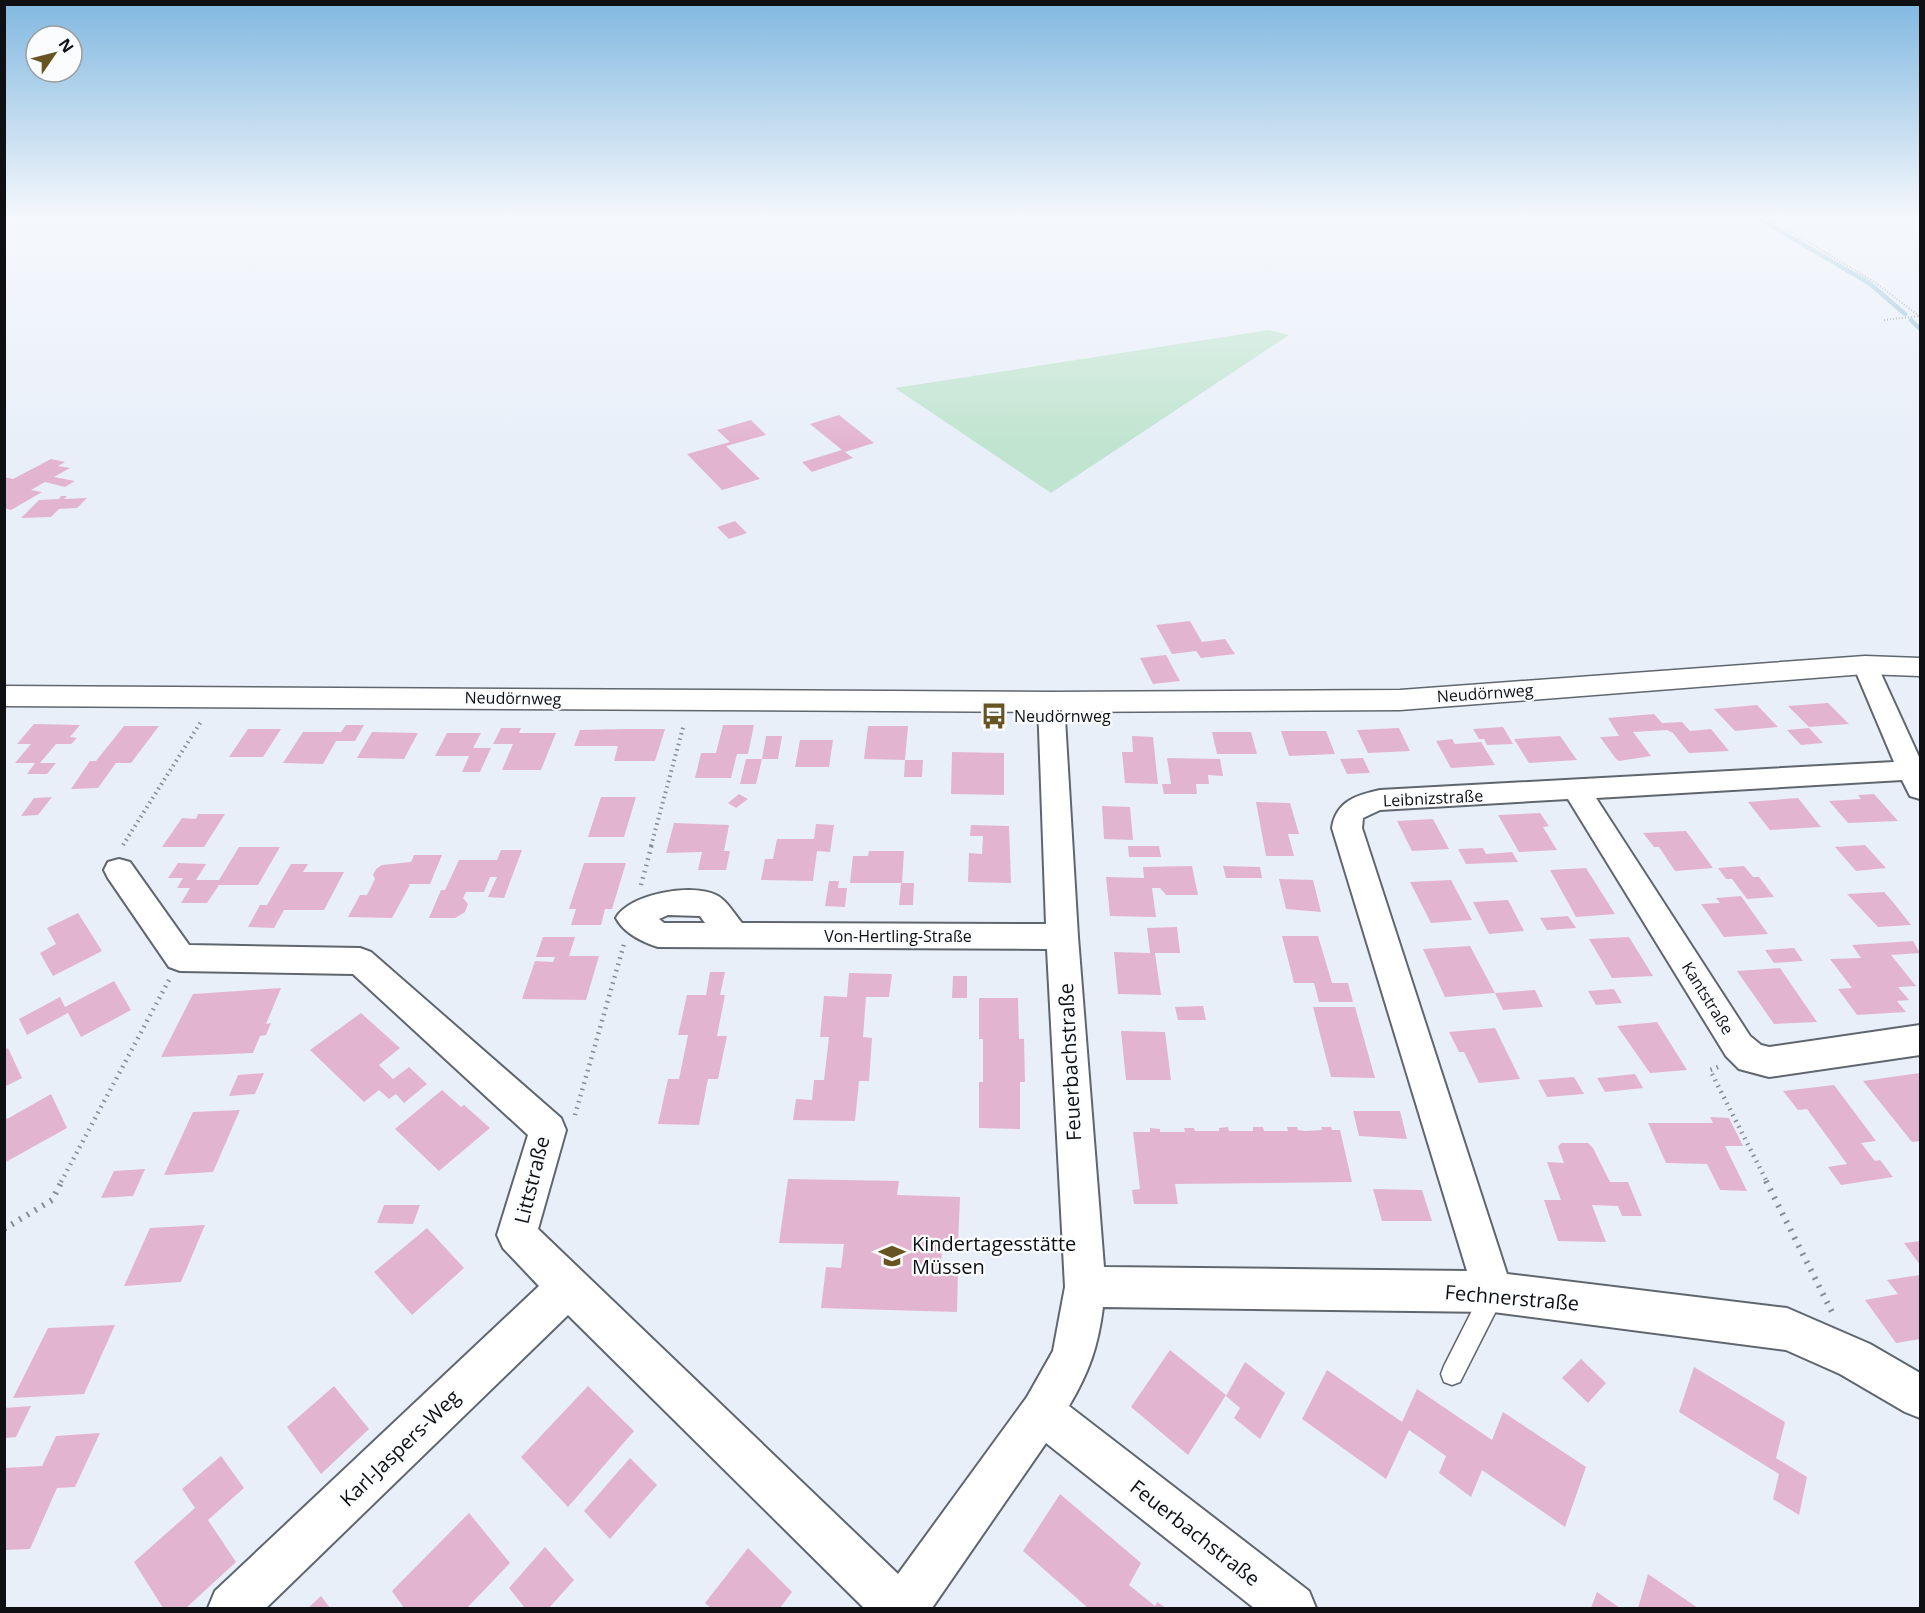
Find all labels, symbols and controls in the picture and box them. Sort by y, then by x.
north arrow [24,24,84,84]
text: N [54,34,79,57]
street label: Neudörnweg [1436,679,1534,707]
street label: Neudörnweg [464,686,562,710]
bus stop icon: Neudörnweg [979,701,1009,731]
place label: Neudörnweg [1014,705,1111,727]
street label: Leibnizstraße [1382,784,1484,812]
street label: Von-Hertling-Straße [824,925,972,947]
street label: Kantstraße [1677,957,1739,1039]
street label: Feuerbachstraße [1052,982,1087,1142]
street label: Littstraße [508,1133,555,1227]
place label: Kindertagesstätte Müssen [912,1230,1076,1280]
school or university icon: Kindertagesstätte Müssen [877,1241,907,1271]
street label: Fechnerstraße [1444,1278,1580,1317]
street label: Karl-Jaspers-Weg [334,1383,466,1512]
street label: Feuerbachstraße [1125,1473,1266,1592]

